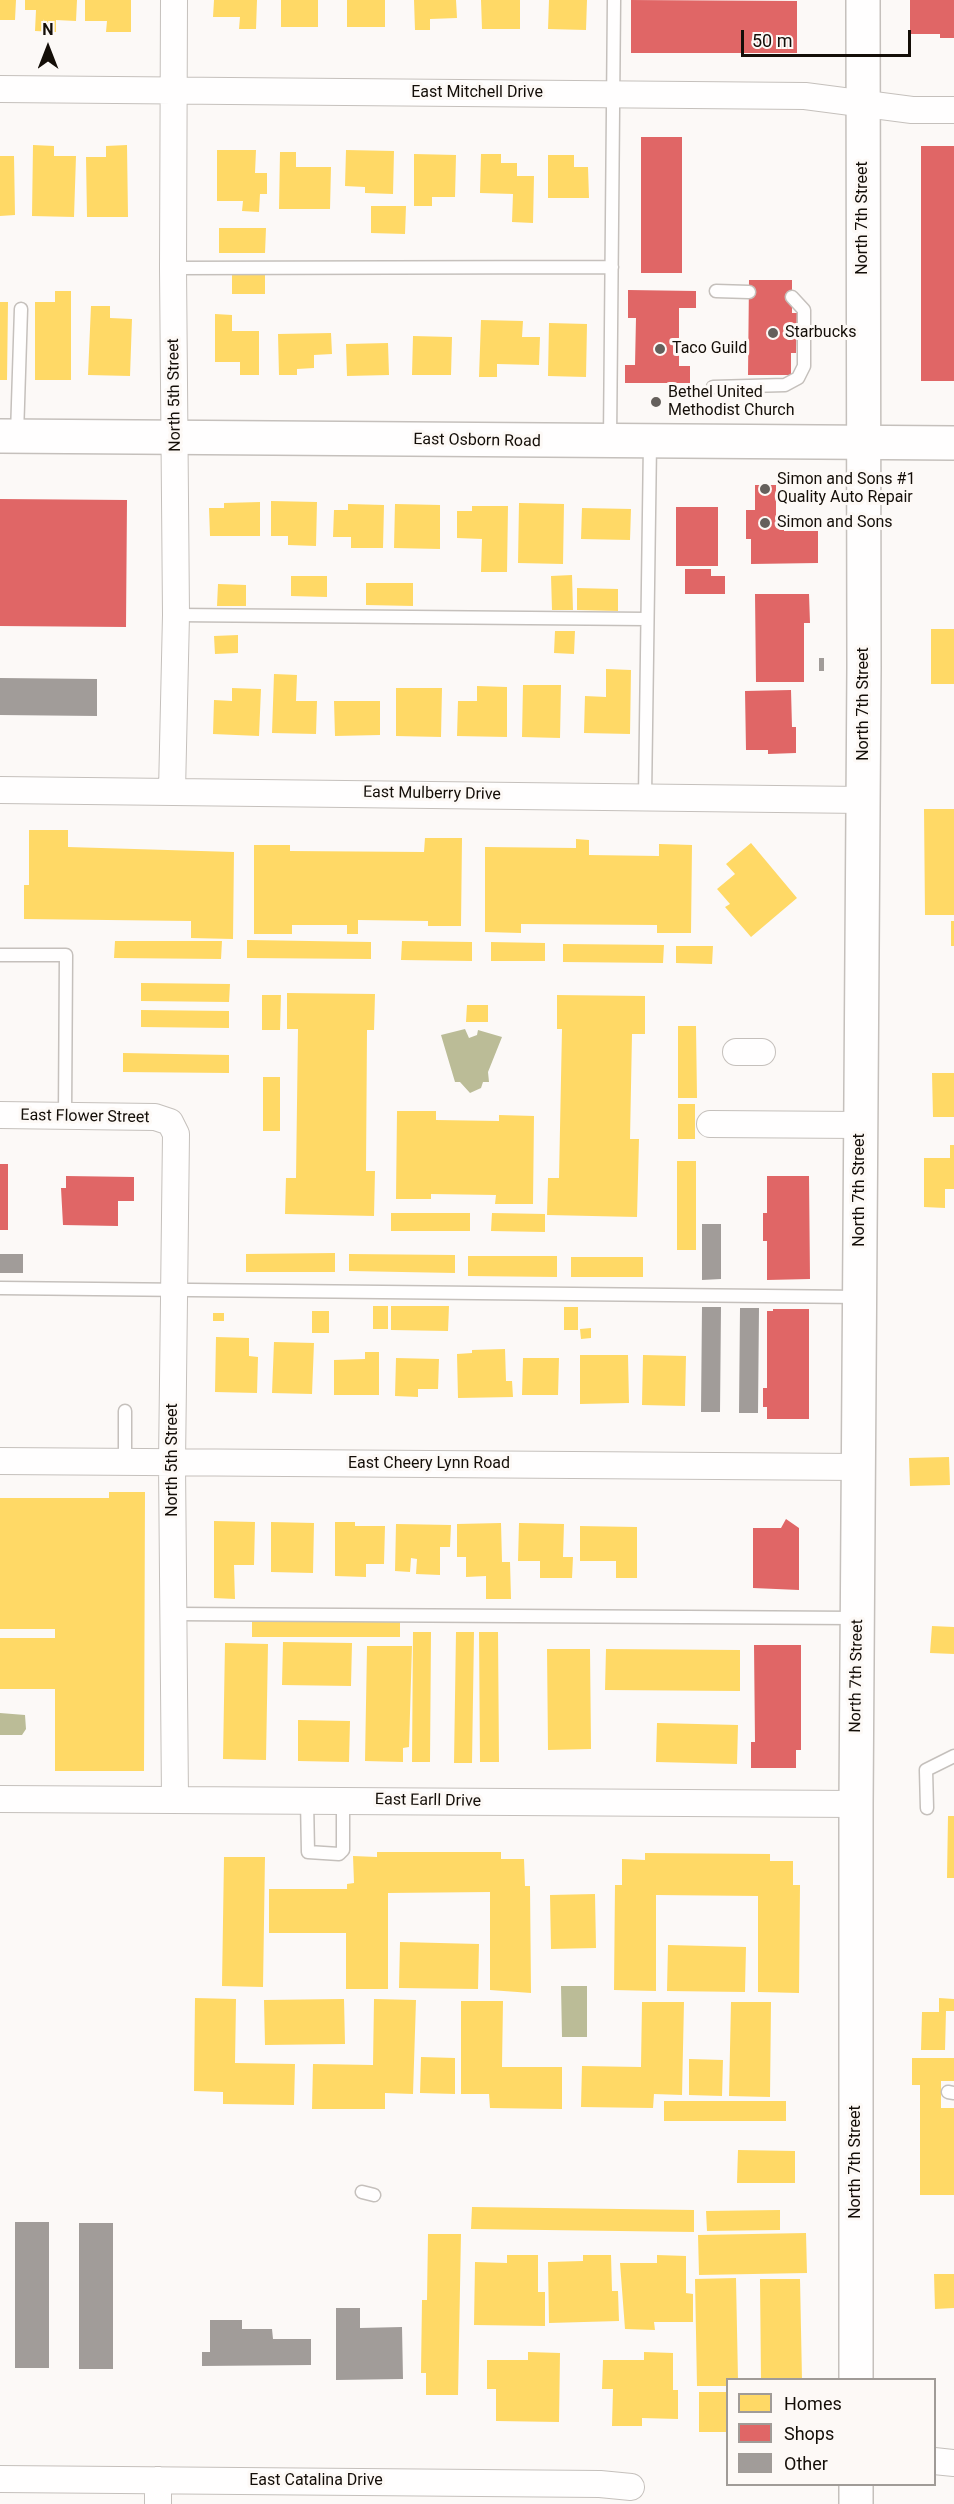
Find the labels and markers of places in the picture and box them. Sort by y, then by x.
place label: Starbucks [785,323,856,343]
marker: Starbucks [766,326,780,340]
place label: Taco Guild [672,339,747,359]
marker: Taco Guild [653,342,667,356]
place label: Bethel United Methodist Church [668,383,795,421]
marker: Bethel United Methodist Church [649,395,663,409]
place label: Simon and Sons #1 Quality Auto Repair [777,470,915,508]
marker: Simon and Sons #1 Quality Auto Repair [758,482,772,496]
place label: Simon and Sons [777,513,893,533]
marker: Simon and Sons [758,516,772,530]

